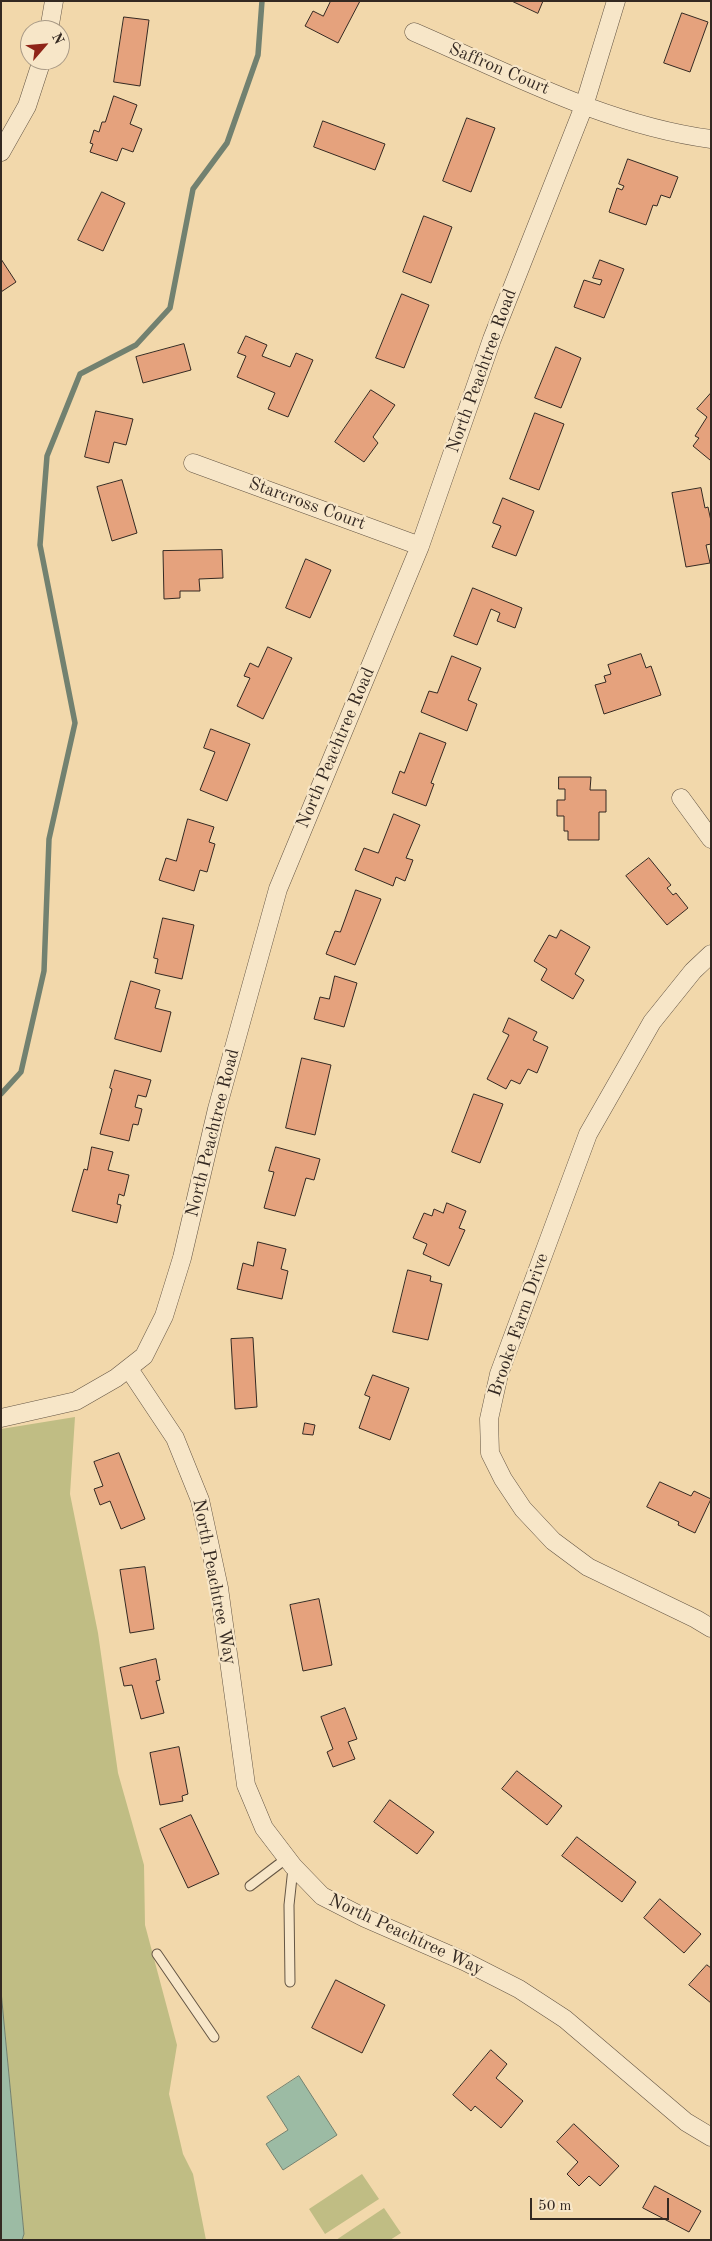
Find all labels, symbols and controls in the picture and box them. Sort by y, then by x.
north arrow [20,20,70,70]
text: N [49,31,66,47]
street label: Saffron Court [445,38,553,100]
street label: North Peachtree Road [442,286,522,456]
street label: Starcross Court [246,473,368,535]
street label: North Peachtree Road [292,664,380,832]
street label: North Peachtree Road [182,1047,244,1219]
street label: Brooke Farm Drive [484,1250,554,1400]
street label: North Peachtree Way [187,1497,241,1667]
street label: North Peachtree Way [325,1890,487,1980]
scale bar [532,2188,671,2220]
text: 50 m [538,2199,572,2214]

